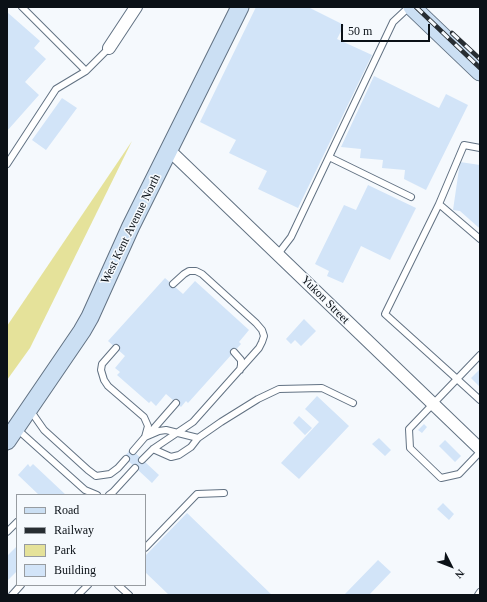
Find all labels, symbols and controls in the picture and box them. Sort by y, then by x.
scale bar [343,16,432,42]
text: 50 m [348,24,372,38]
street label: West Kent Avenue North [98,172,164,286]
street label: Yukon Street [298,273,352,327]
legend [16,494,146,586]
text: Road [54,503,79,517]
text: Railway [54,523,94,537]
text: Park [54,543,76,557]
north arrow [431,546,471,586]
text: Building [54,563,96,577]
text: N [453,567,467,581]

